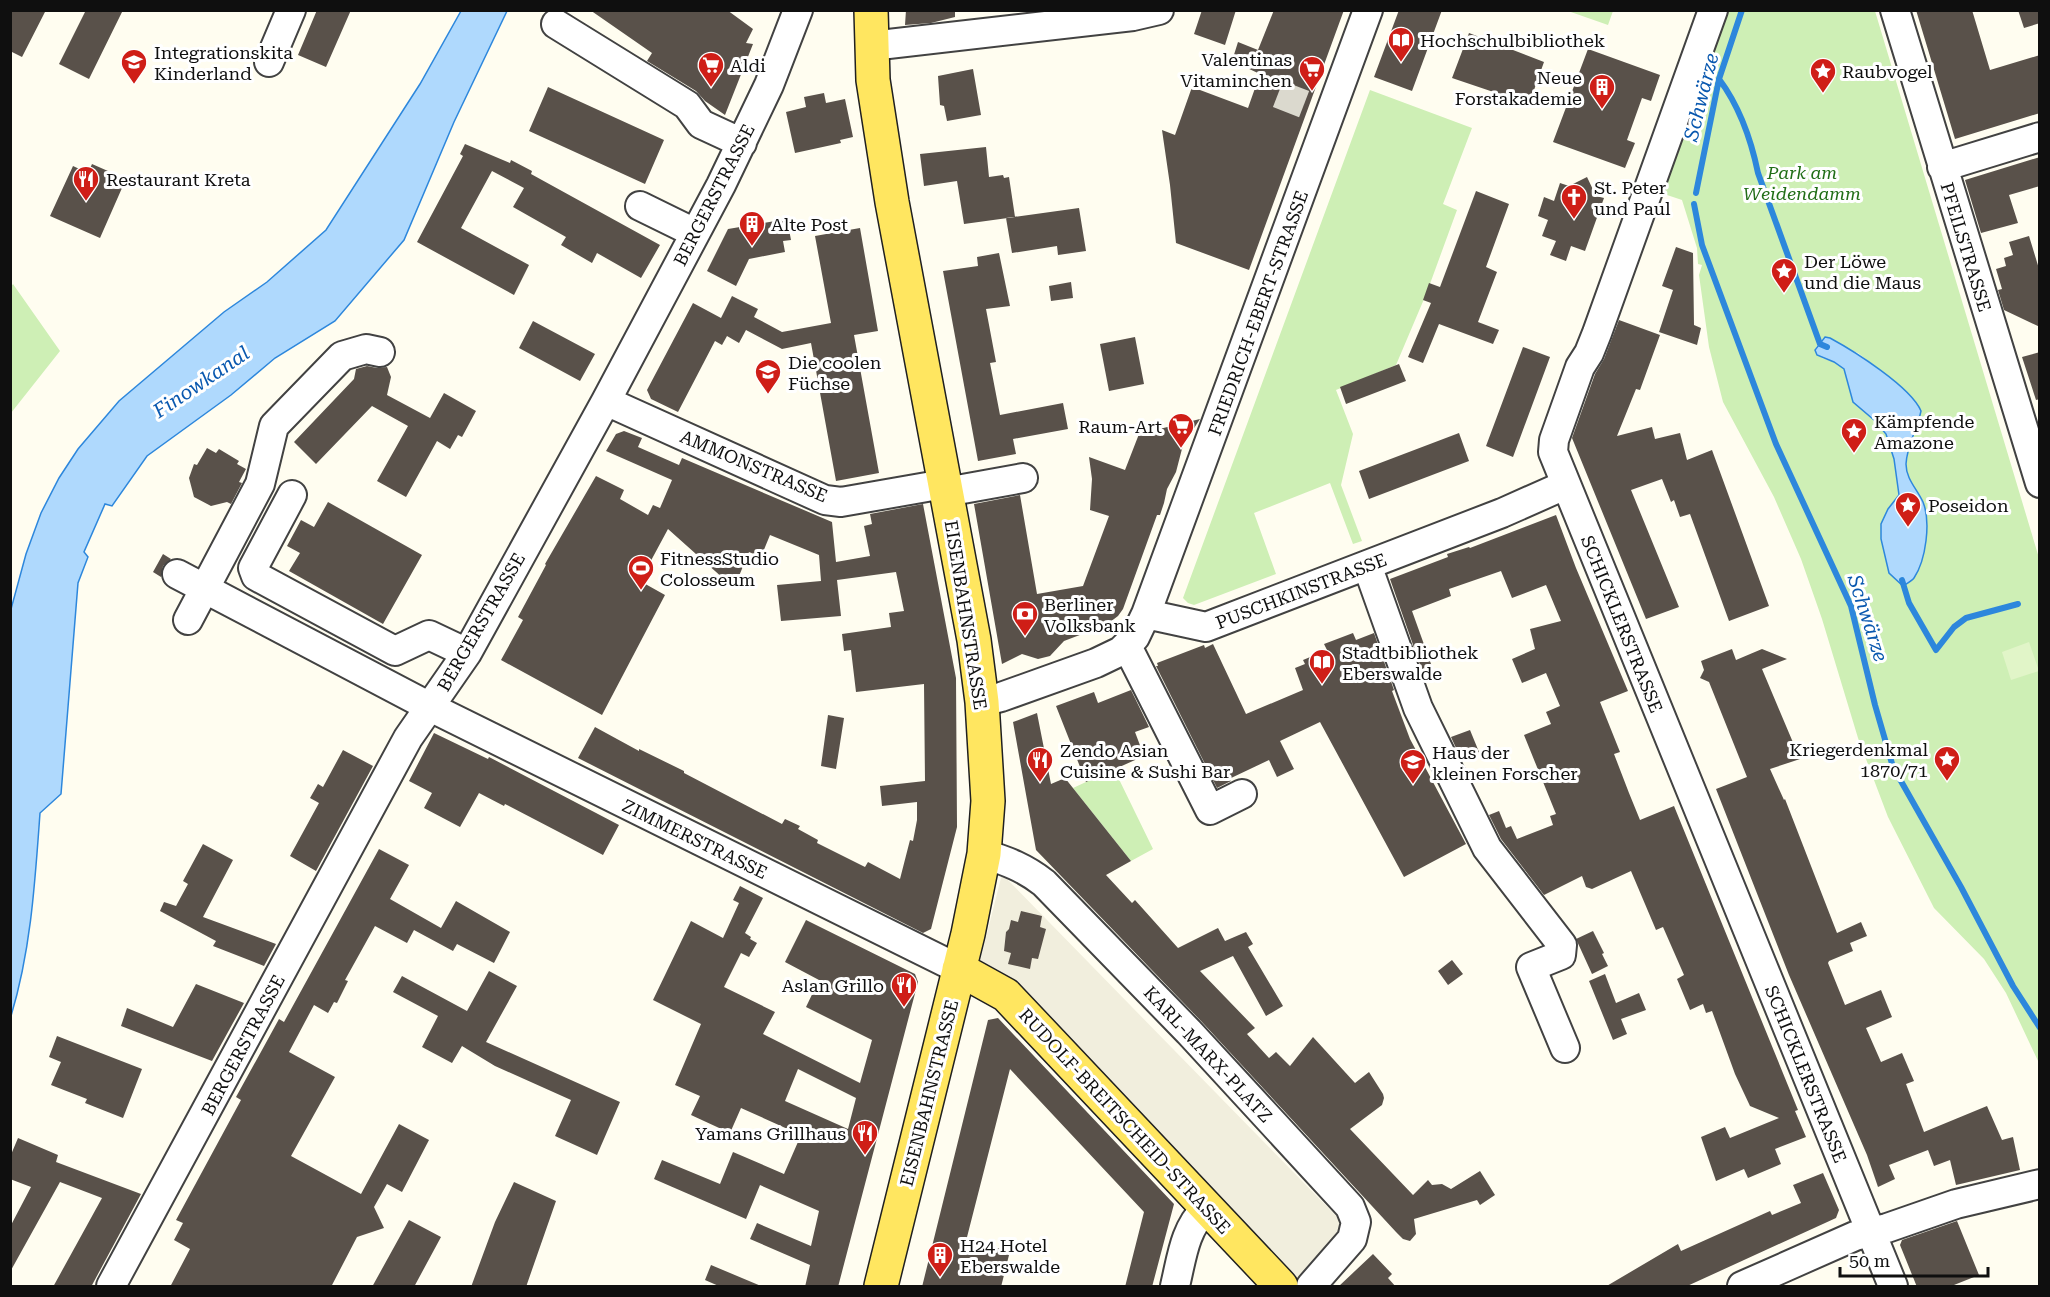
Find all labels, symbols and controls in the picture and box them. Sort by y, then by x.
library icon: Hochschulbibliothek [1386,25,1416,63]
place label: Hochschulbibliothek [1420,30,1605,51]
place label: Integrationskita Kinderland [154,42,293,84]
school or university icon: Integrationskita Kinderland [119,47,149,85]
place label: Valentinas Vitaminchen [1180,49,1292,91]
supermarket icon: Aldi [696,50,726,88]
water label: Schwärze [1678,51,1724,144]
supermarket icon: Valentinas Vitaminchen [1297,54,1327,92]
place label: Aldi [730,55,766,76]
place icon: Raubvogel [1808,56,1838,94]
place label: Raubvogel [1842,61,1933,82]
place label: Neue Forstakademie [1455,67,1582,109]
building icon: Neue Forstakademie [1587,72,1617,110]
street label: BERGERSTRASSE [669,121,759,269]
park label: Park am Weidendamm [1743,162,1861,204]
restaurant icon: Restaurant Kreta [71,164,101,202]
place label: Restaurant Kreta [106,169,251,190]
place label: St. Peter und Paul [1594,177,1671,219]
street label: PFEILSTRASSE [1936,180,1996,314]
church icon: St. Peter und Paul [1559,182,1589,220]
street label: FRIEDRICH-EBERT-STRASSE [1204,188,1312,438]
building icon: Alte Post [737,209,767,247]
place label: Alte Post [771,214,848,235]
place label: Der Löwe und die Maus [1804,251,1921,293]
place icon: Der Löwe und die Maus [1769,256,1799,294]
water label: Finowkanal [147,341,254,424]
place label: Die coolen Füchse [788,352,882,394]
school or university icon: Die coolen Füchse [753,357,783,395]
supermarket icon: Raum-Art [1166,411,1196,449]
place label: Kämpfende Amazone [1874,411,1975,453]
place label: Raum-Art [1078,416,1162,437]
place icon: Kämpfende Amazone [1839,416,1869,454]
street label: AMMONSTRASSE [677,425,831,507]
place icon: Poseidon [1893,490,1923,528]
place label: Poseidon [1928,495,2009,516]
street label: EISENBAHNSTRASSE [941,519,991,711]
street label: SCHICKLERSTRASSE [1577,532,1667,716]
place label: FitnessStudio Colosseum [660,548,779,590]
street label: BERGERSTRASSE [433,549,529,695]
street label: PUSCHKINSTRASSE [1213,549,1389,633]
sports icon: FitnessStudio Colosseum [626,553,656,591]
water label: Schwärze [1842,571,1893,664]
place label: Berliner Volksbank [1044,594,1136,636]
bank icon: Berliner Volksbank [1010,599,1040,637]
place label: Stadtbibliothek Eberswalde [1342,642,1478,684]
library icon: Stadtbibliothek Eberswalde [1307,647,1337,685]
place label: Kriegerdenkmal 1870/71 [1789,739,1928,781]
place label: Zendo Asian Cuisine & Sushi Bar [1060,740,1230,782]
place label: Haus der kleinen Forscher [1432,742,1578,784]
place icon: Kriegerdenkmal 1870/71 [1932,744,1962,782]
restaurant icon: Zendo Asian Cuisine & Sushi Bar [1025,745,1055,783]
school or university icon: Haus der kleinen Forscher [1398,747,1428,785]
street label: ZIMMERSTRASSE [619,795,771,883]
restaurant icon: Aslan Grillo [889,970,919,1008]
street label: BERGERSTRASSE [197,971,289,1119]
place label: Aslan Grillo [782,975,884,996]
street label: KARL-MARX-PLATZ [1139,982,1277,1126]
street label: SCHICKLERSTRASSE [1761,982,1851,1166]
street label: EISENBAHNSTRASSE [896,997,962,1189]
street label: RUDOLF-BREITSCHEID-STRASSE [1015,1004,1235,1238]
restaurant icon: Yamans Grillhaus [850,1118,880,1156]
place label: Yamans Grillhaus [695,1123,846,1144]
place label: H24 Hotel Eberswalde [960,1235,1060,1277]
building icon: H24 Hotel Eberswalde [925,1240,955,1278]
scale bar [1840,1240,1988,1278]
text: 50 m [1849,1250,1890,1271]

